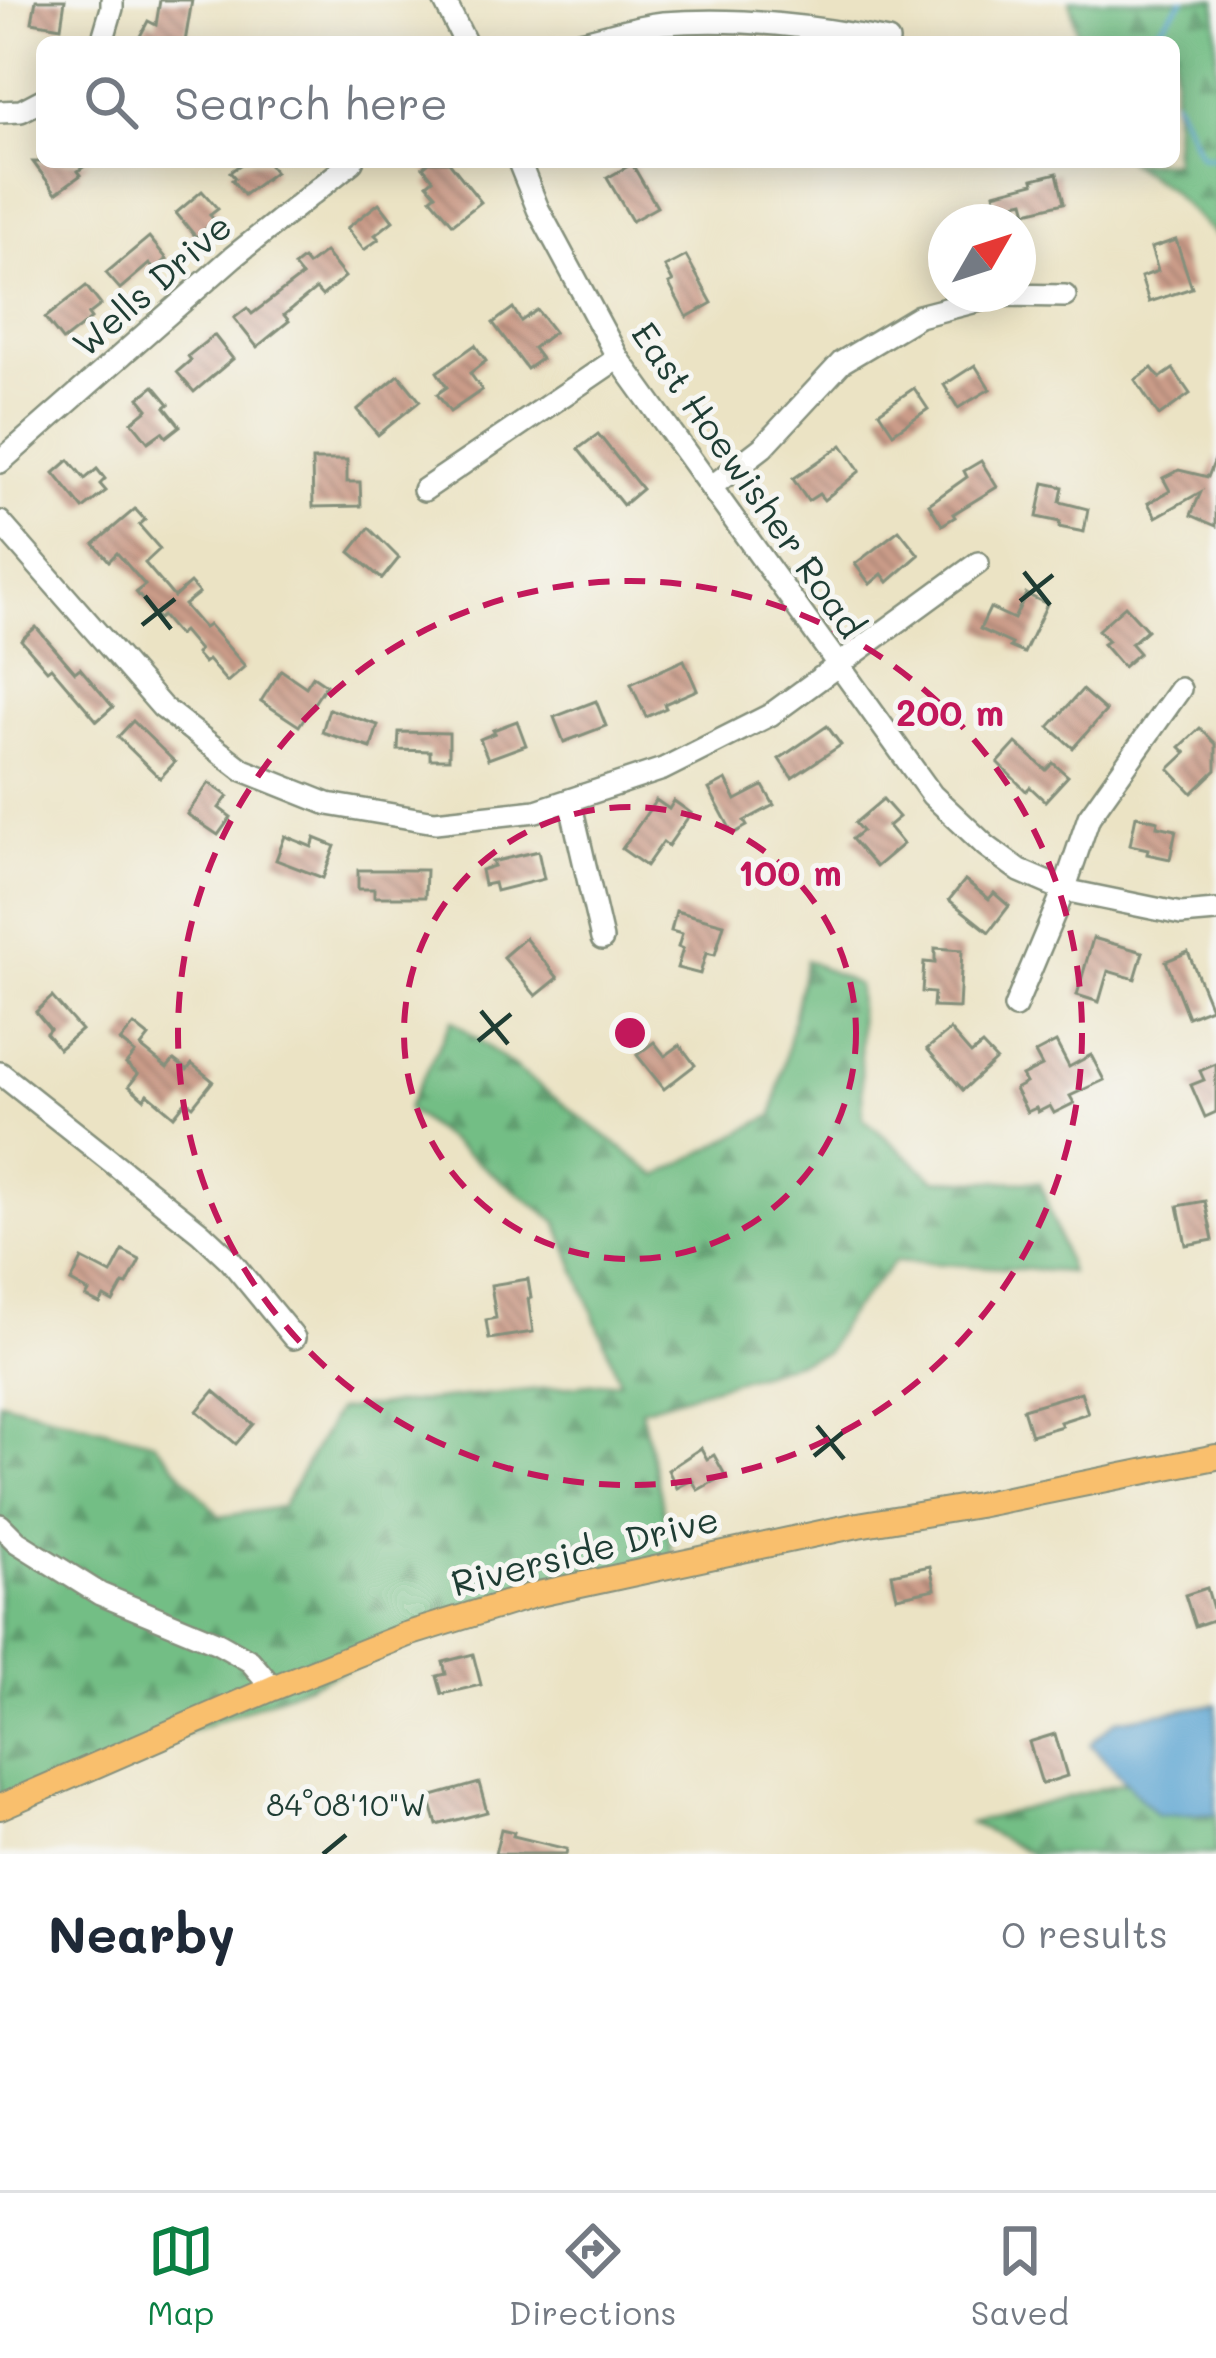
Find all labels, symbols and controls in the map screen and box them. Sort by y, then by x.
search box [36,36,1180,168]
icon: search [78,69,144,135]
text: Search here [174,73,448,131]
street label: Wells Drive [62,202,240,366]
north arrow [928,204,1036,312]
street label: East Hoewisher Road [622,312,876,646]
text: 200 m [896,688,1004,735]
text: 100 m [738,848,842,895]
centre of rings [609,1012,651,1054]
street label: Riverside Drive [446,1494,723,1605]
text: 84°08'10"W [266,1784,426,1824]
text: Nearby [48,1899,235,1966]
text: 0 results [1002,1907,1168,1958]
tab: Map [147,2218,214,2333]
tab: Directions [509,2218,676,2333]
tab: Saved [971,2218,1069,2333]

